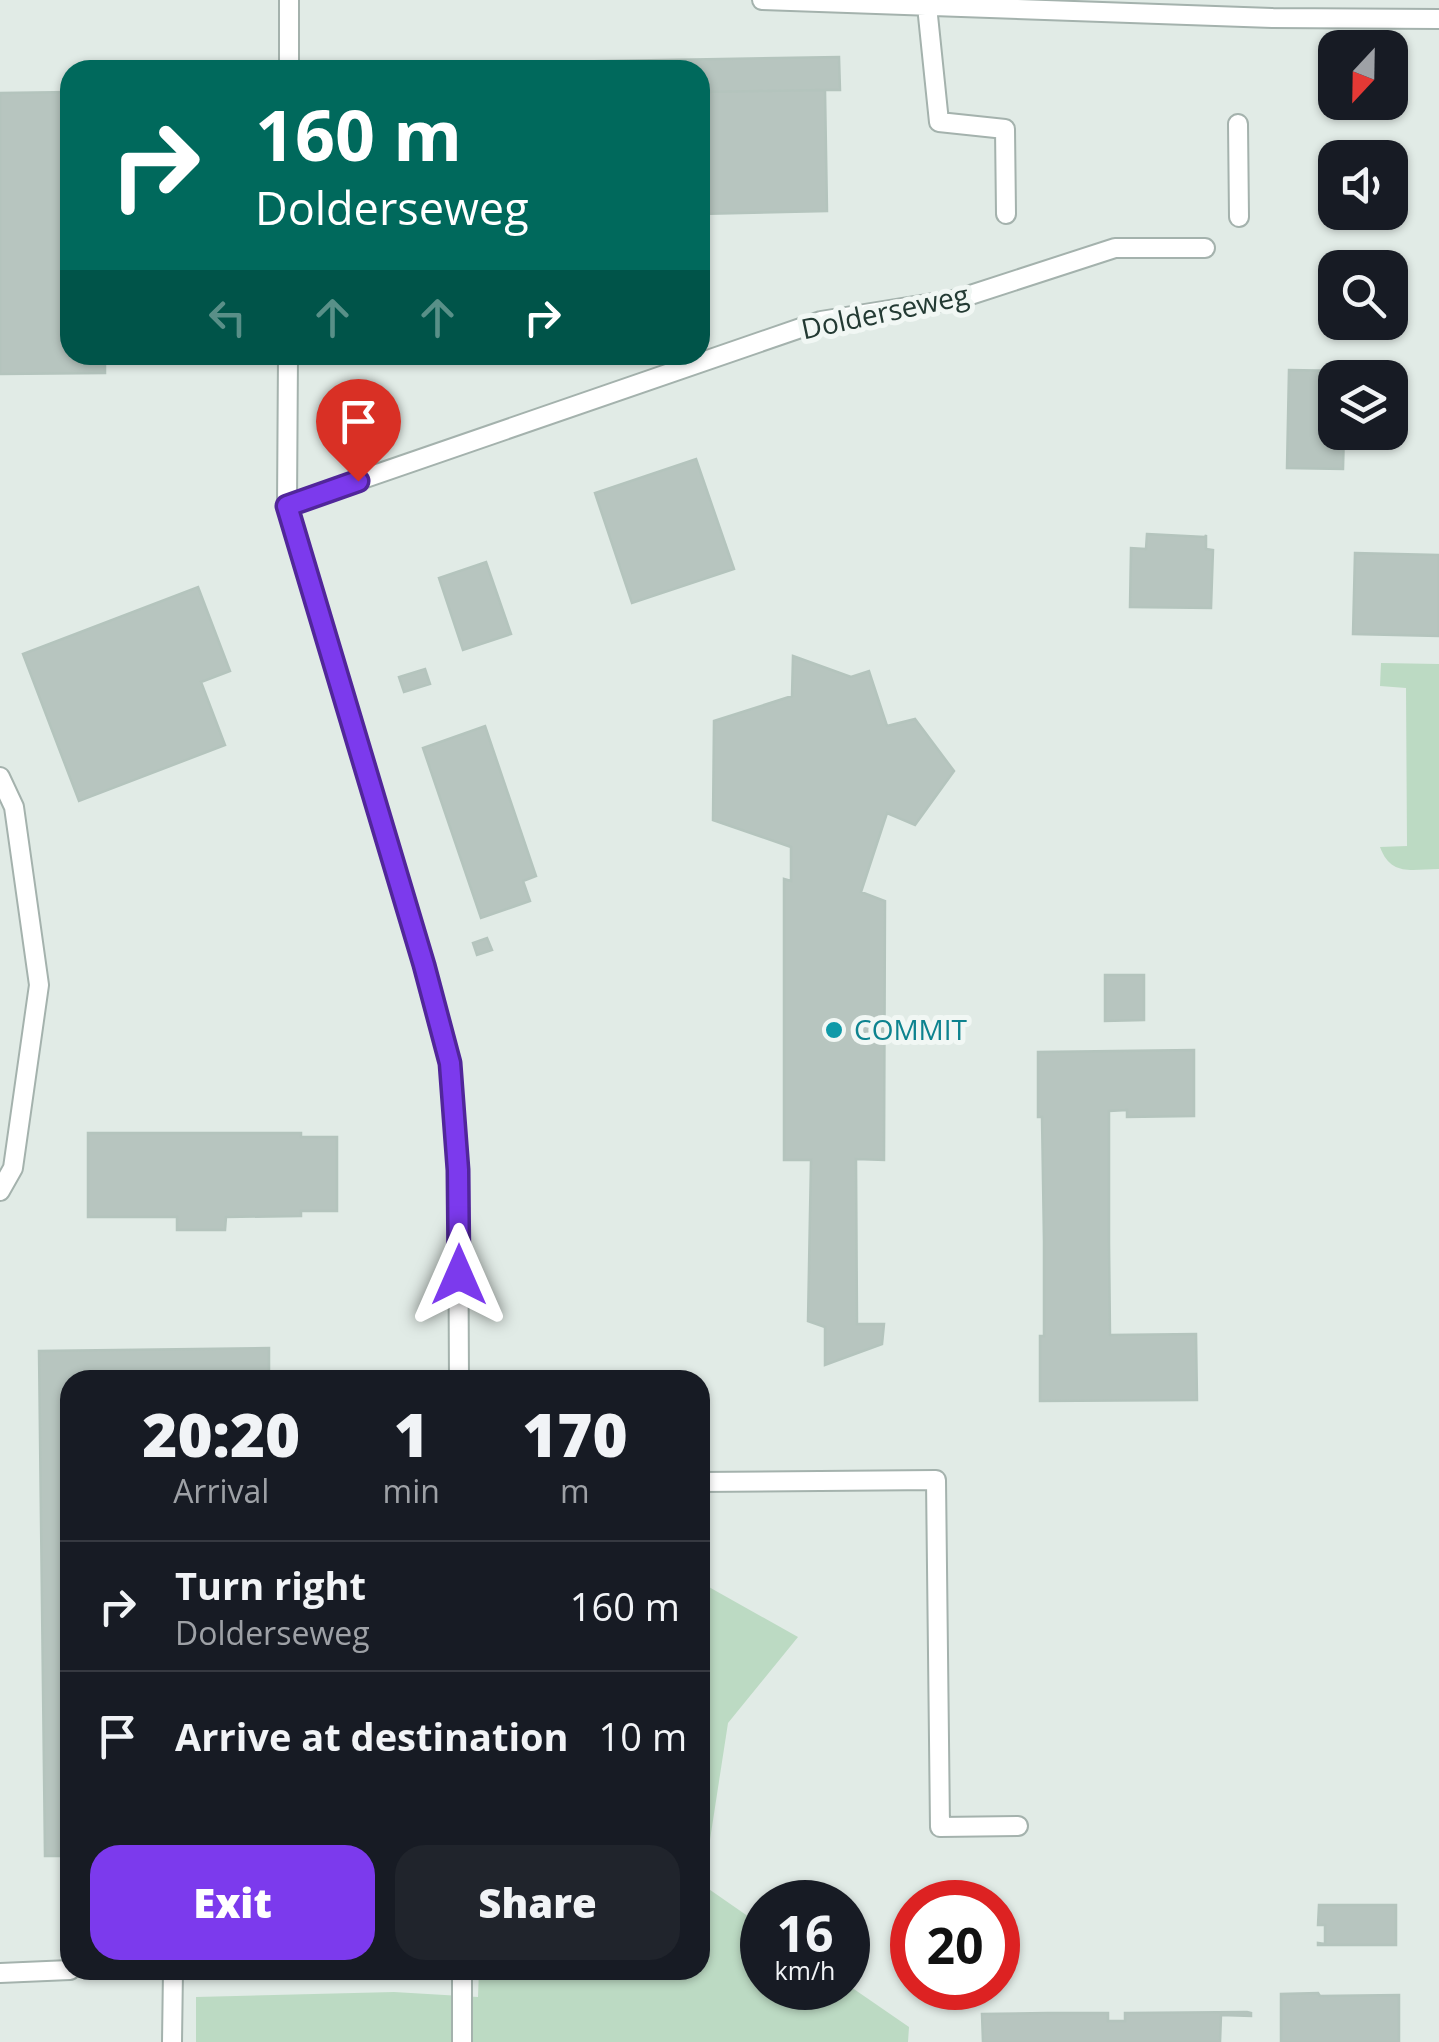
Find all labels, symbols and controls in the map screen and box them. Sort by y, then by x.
north arrow [1318,30,1408,120]
map controls [1318,30,1408,450]
text: 160 m [255,86,462,182]
icon: right [90,100,220,230]
button: sound [1318,140,1408,230]
text: Dolderseweg [255,177,529,238]
button: search [1318,250,1408,340]
street label: Dolderseweg [798,275,972,347]
icon: left [200,290,255,345]
icon: ahead [305,290,360,345]
icon: ahead [410,290,465,345]
icon: right [515,290,570,345]
button: layers [1318,360,1408,450]
pin [316,379,401,482]
icon: arrive [331,394,386,449]
place label: COMMIT [854,1010,968,1048]
marker: COMMIT [823,1019,845,1041]
position arrow [407,1223,511,1327]
text: 20:20 [142,1393,300,1475]
text: 1 [394,1393,429,1475]
text: 170 [522,1393,628,1475]
text: Arrival [173,1469,269,1512]
text: min [383,1469,440,1512]
text: m [560,1469,590,1512]
text: Turn right [175,1559,366,1611]
icon: right [90,1579,145,1634]
text: 160 m [570,1580,680,1632]
text: Dolderseweg [175,1611,370,1654]
icon: arrive [90,1709,145,1764]
text: Arrive at destination [175,1710,569,1762]
text: 10 m [599,1710,687,1762]
button: Exit [90,1845,375,1960]
button: Share [395,1845,680,1960]
speed limit sign: 20 [890,1880,1020,2010]
text: 16 [776,1899,834,1967]
text: km/h [775,1953,835,1987]

